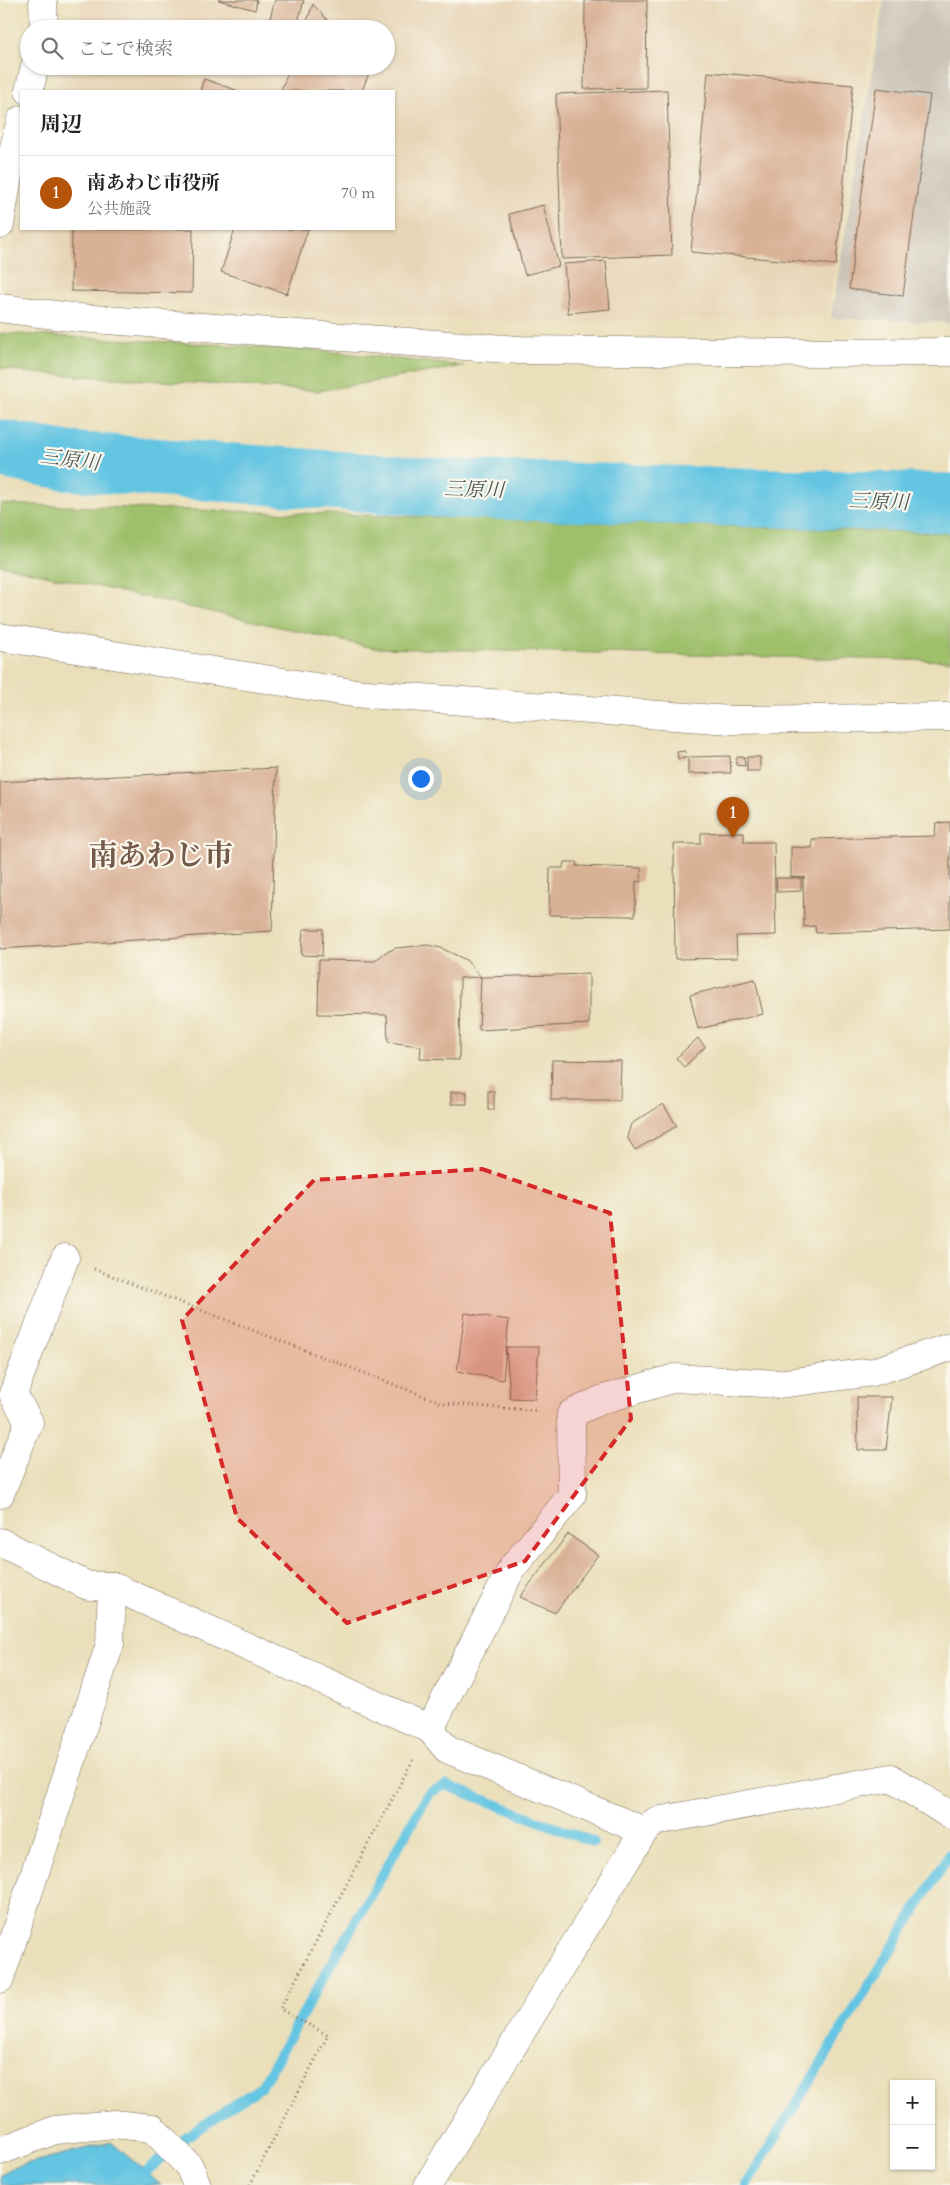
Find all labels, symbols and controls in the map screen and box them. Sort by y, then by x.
search box [20,20,395,75]
icon: search [38,34,66,62]
text: ここで検索 [78,36,173,62]
text: 周辺 [40,110,82,139]
text: 南あわじ市役所 [87,170,220,196]
text: 1 [52,182,60,204]
text: 70 m [341,182,375,204]
text: 公共施設 [87,198,151,220]
water label: 三原川 [39,442,103,477]
water label: 三原川 [444,475,506,504]
water label: 三原川 [849,487,911,516]
your location [408,766,434,792]
pin: 1 [717,797,749,838]
district label: 南あわじ市 [88,836,234,876]
map controls [890,2080,935,2170]
button: + [890,2080,935,2125]
button: − [890,2125,935,2170]

